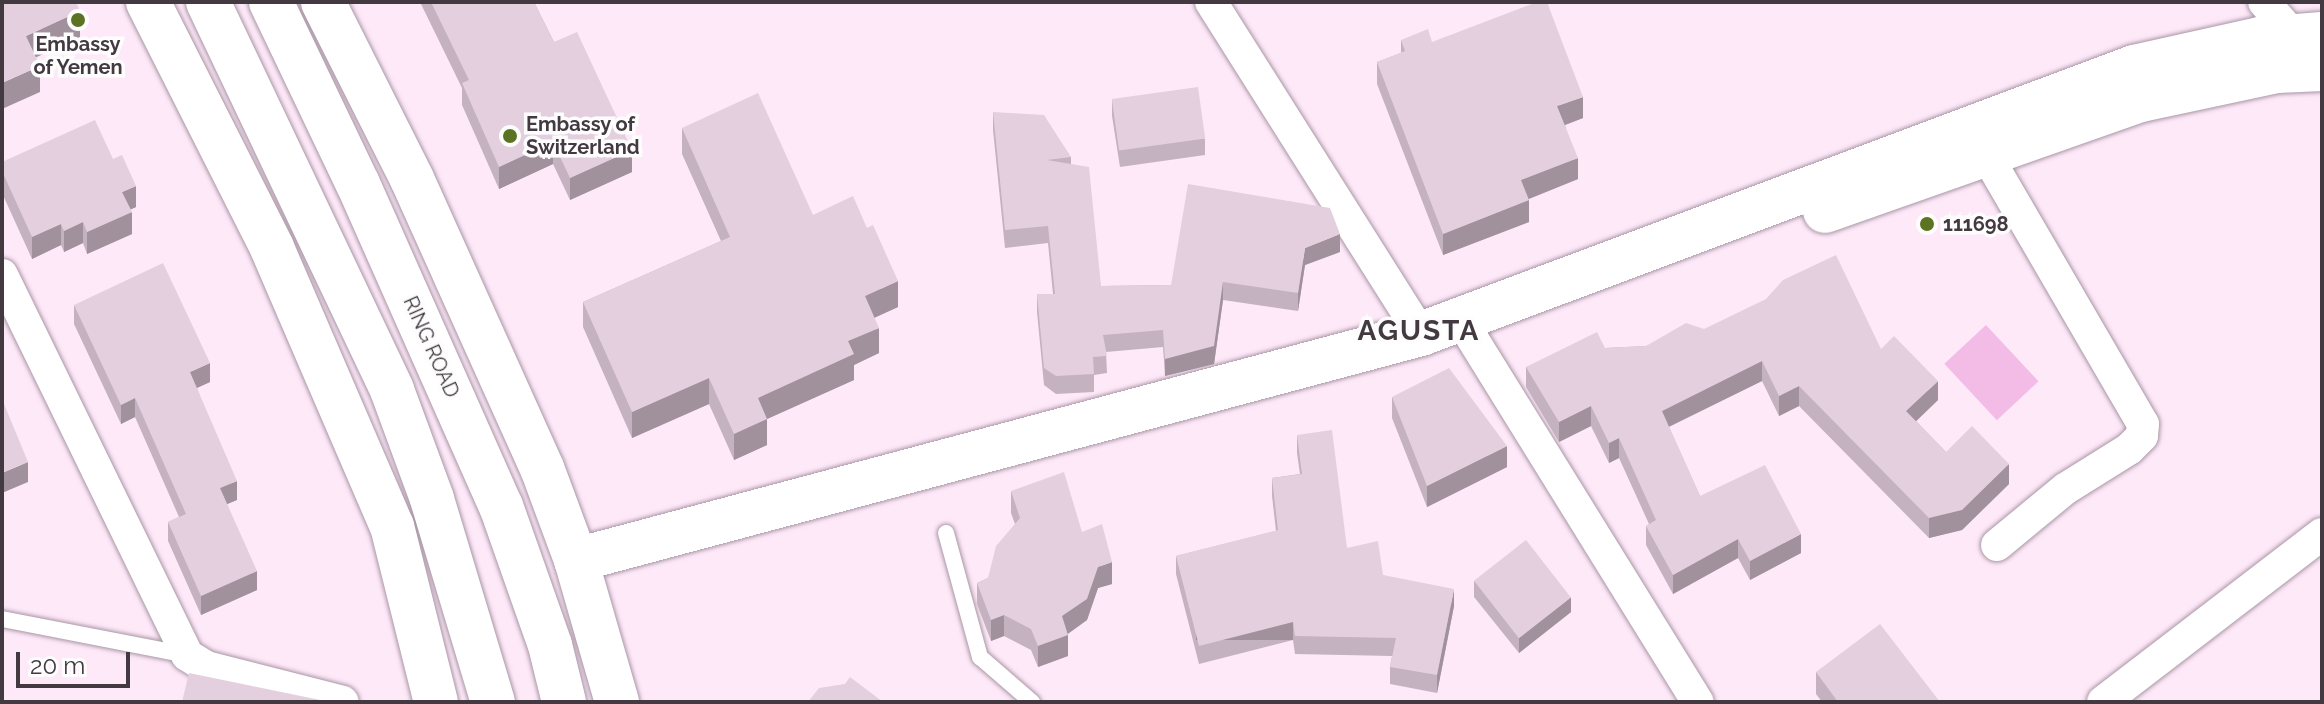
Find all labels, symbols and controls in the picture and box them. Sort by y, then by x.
marker: Embassy of Yemen [69,11,87,29]
place label: Embassy of Yemen [33,32,123,79]
place label: Embassy of Switzerland [526,112,640,159]
marker: Embassy of Switzerland [501,127,519,145]
place label: 111698 [1943,212,2009,236]
marker: 111698 [1918,215,1936,233]
street label: RING ROAD [398,293,464,401]
district label: AGUSTA [1358,314,1480,348]
scale bar [20,636,134,686]
text: 20 m [30,651,85,680]

